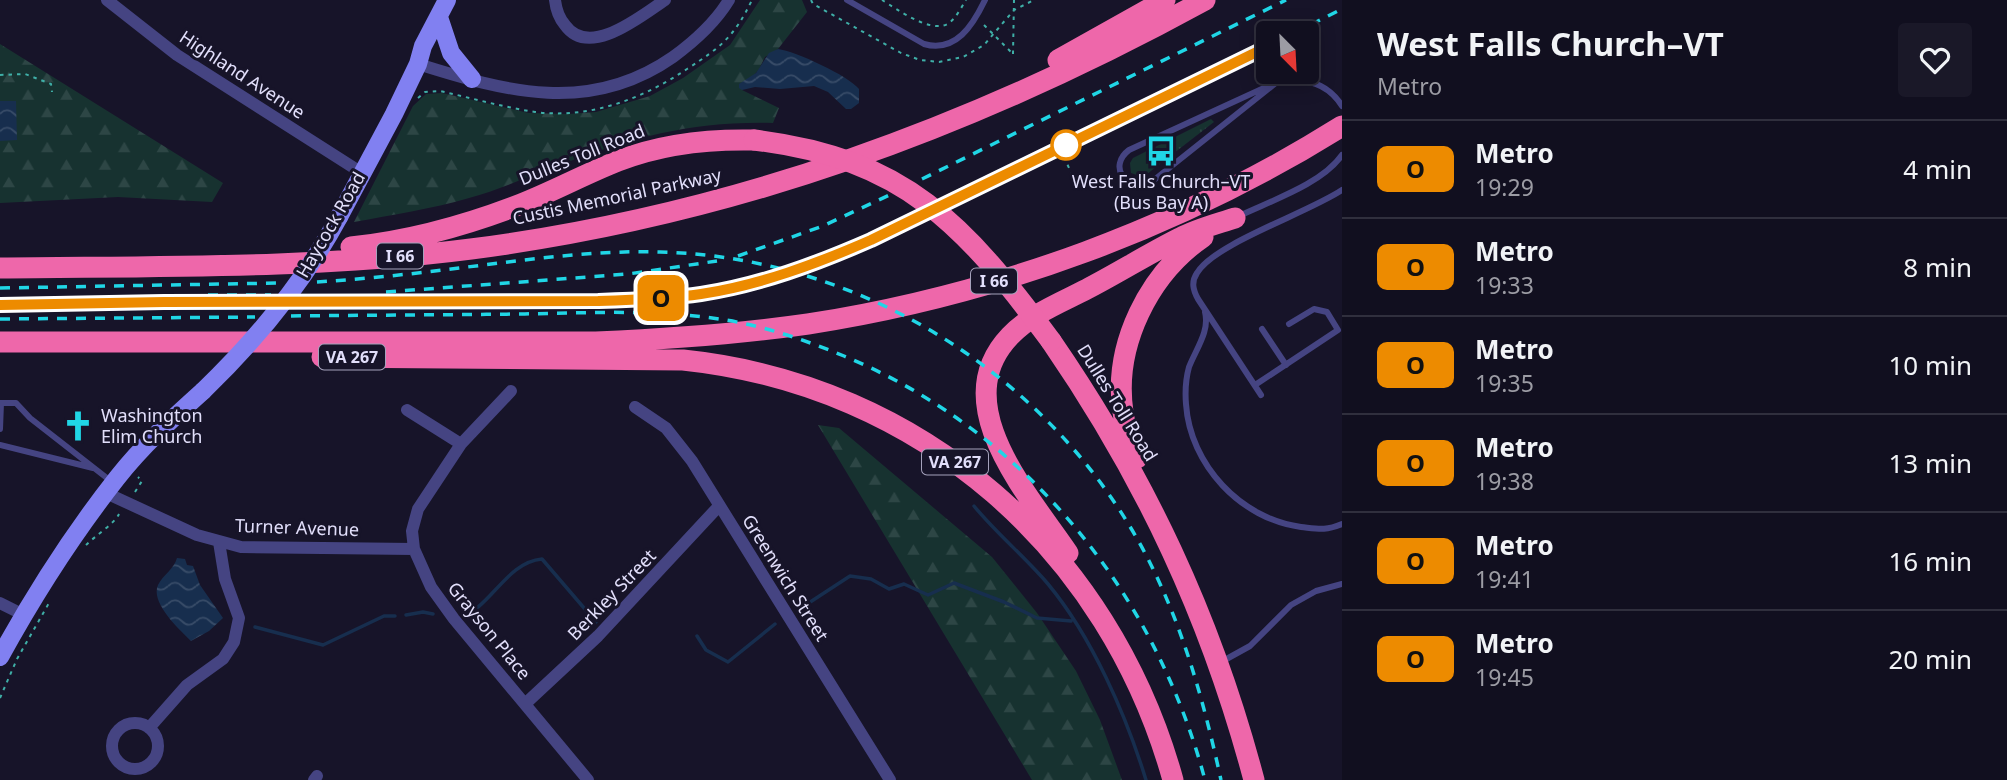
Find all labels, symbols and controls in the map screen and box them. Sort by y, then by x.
north arrow [1256,21,1320,84]
map controls [1256,21,1319,84]
text: West Falls Church–VT [1377,21,1724,66]
button: heart [1898,23,1972,97]
street label: Highland Avenue [175,25,310,124]
text: Metro [1377,70,1442,102]
street label: Dulles Toll Road [515,118,648,190]
unlabelled marker [1051,130,1081,160]
bus stop icon: West Falls Church–VT (Bus Bay A) [1144,134,1178,168]
text: Metro [1475,135,1554,171]
text: 4 min [1903,151,1972,187]
text: O [1406,152,1425,185]
street label: Custis Memorial Parkway [510,162,724,230]
street label: Haycock Road [290,167,370,282]
place label: West Falls Church–VT (Bus Bay A) [1072,169,1250,214]
text: 19:29 [1475,171,1534,203]
text: Metro [1475,233,1554,269]
road number: I 66 [377,244,423,268]
text: 8 min [1903,249,1972,285]
text: O [1406,250,1425,283]
road number: I 66 [971,268,1017,294]
text: 19:33 [1475,269,1534,301]
line badge: O [638,275,684,321]
text: O [652,281,670,314]
text: Metro [1475,331,1554,367]
street label: Dulles Toll Road [1072,339,1163,466]
road number: VA 267 [319,344,385,370]
text: 10 min [1888,347,1972,383]
text: O [1406,348,1425,381]
text: 19:35 [1475,367,1534,399]
place label: Washington Elim Church [101,403,203,448]
church icon: Washington Elim Church [61,409,95,443]
text: Metro [1475,429,1554,465]
text: 13 min [1888,445,1972,481]
text: O [1406,446,1425,479]
road number: VA 267 [922,449,988,475]
text: 19:38 [1475,465,1534,497]
street label: Greenwich Street [737,510,835,646]
street label: Turner Avenue [235,513,360,541]
text: Metro [1475,527,1554,563]
street label: Berkley Street [562,543,661,645]
text: 16 min [1888,543,1972,579]
text: O [1406,544,1425,577]
text: 19:41 [1475,563,1534,595]
street label: Grayson Place [443,576,537,684]
text: Metro [1475,625,1554,661]
text: 20 min [1888,641,1972,677]
text: O [1406,642,1425,675]
text: 19:45 [1475,661,1534,693]

